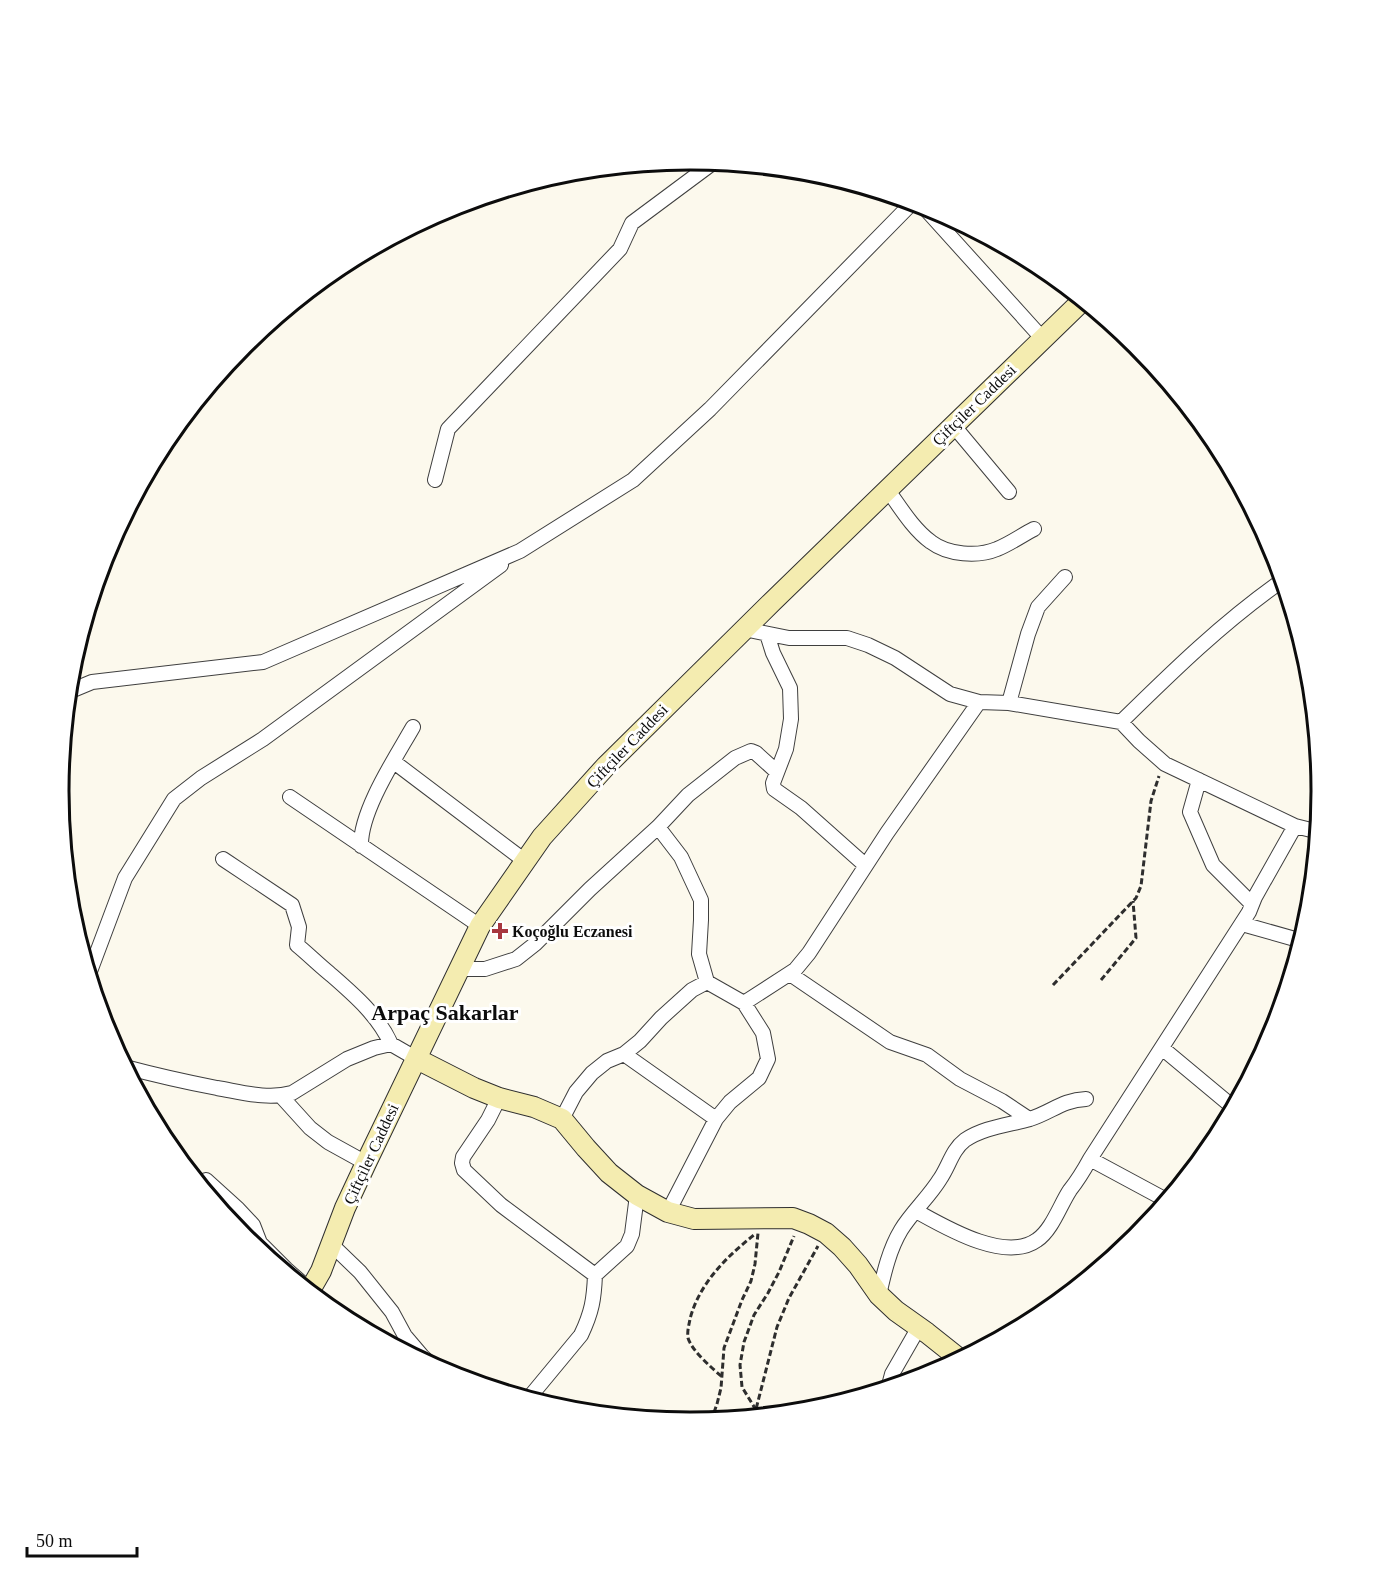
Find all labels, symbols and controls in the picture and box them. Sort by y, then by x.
street label: Çiftçiler Caddesi [929,361,1020,450]
street label: Çiftçiler Caddesi [583,701,672,792]
place label: Koçoğlu Eczanesi [512,923,633,941]
marker: Koçoğlu Eczanesi [493,924,507,938]
district label: Arpaç Sakarlar [371,1000,519,1025]
street label: Çiftçiler Caddesi [340,1101,403,1207]
scale bar [27,1520,136,1558]
text: 50 m [36,1531,73,1551]

